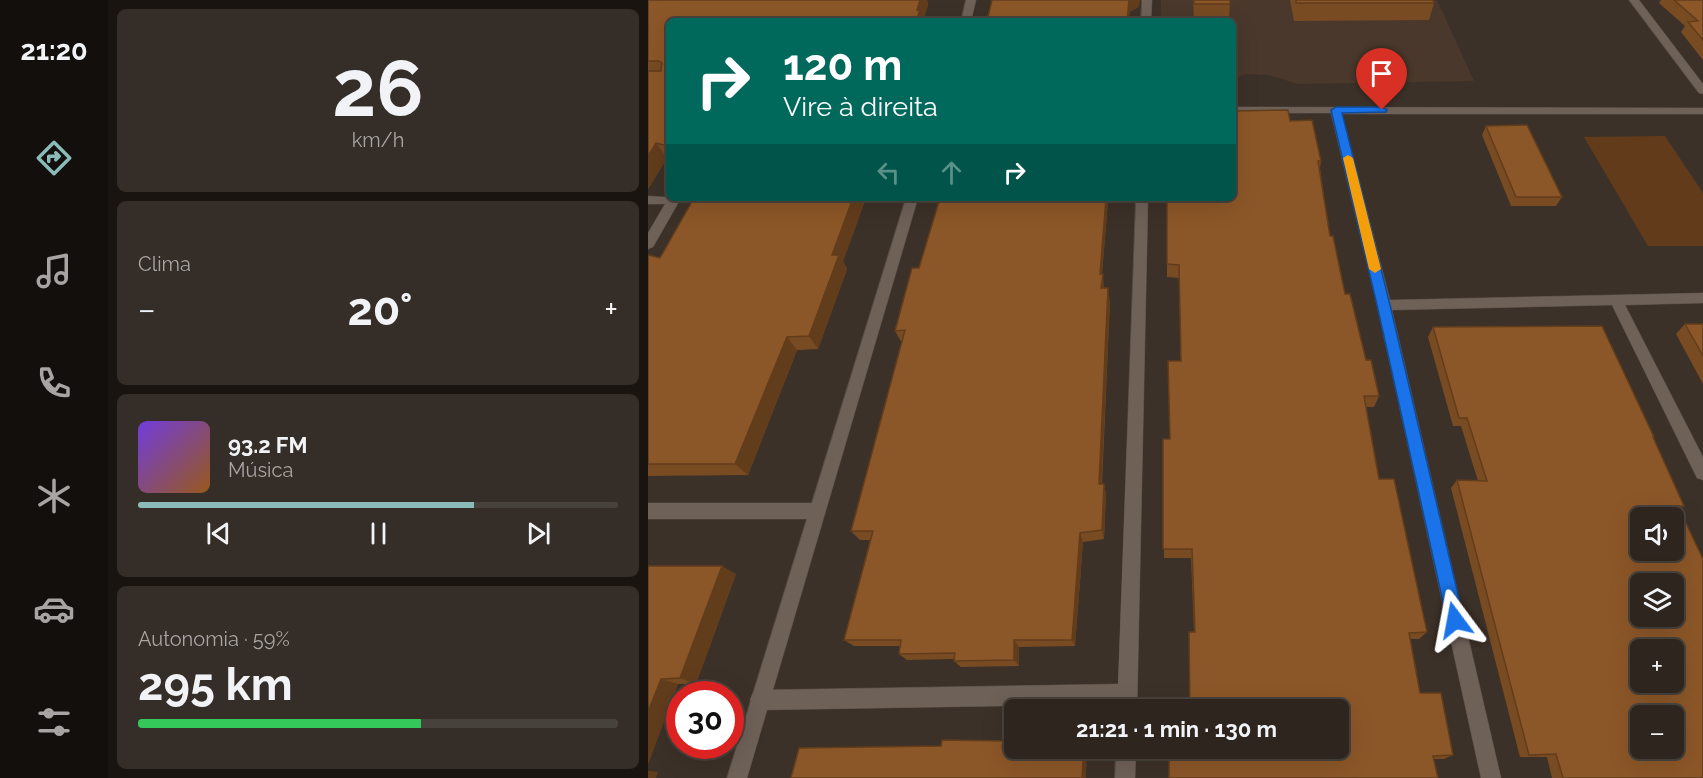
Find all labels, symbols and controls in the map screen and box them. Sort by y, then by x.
text: 21:20 [20,35,88,66]
text: 120 m [783,41,902,90]
icon: right [684,42,762,120]
text: 26 [332,43,424,134]
pin [1356,48,1407,110]
icon: arrive [1365,57,1398,90]
text: Vire à direita [783,91,938,122]
text: km/h [352,128,404,152]
icon: directions [33,137,75,179]
icon: left [872,156,905,189]
icon: ahead [935,156,968,189]
icon: right [998,156,1031,189]
icon: music [33,250,75,292]
text: Clima [138,252,191,276]
text: 20° [347,283,413,336]
text: − [138,290,156,329]
text: + [604,290,618,329]
icon: phone [33,362,75,404]
text: 93.2 FM [228,432,308,458]
text: Música [228,458,293,482]
icon: climate [33,475,75,517]
map controls [1630,507,1684,759]
button: sound [1630,507,1684,561]
icon: previous [202,517,235,550]
icon: pause [362,517,395,550]
icon: next [522,517,555,550]
button: layers [1630,573,1684,627]
icon: car [33,588,75,630]
position arrow [1423,588,1487,652]
text: Autonomia · 59% [138,627,290,651]
button: + [1630,639,1684,693]
text: 295 km [138,658,293,711]
speed limit sign: 30 [666,681,744,759]
icon: filters [33,701,75,743]
button: − [1630,705,1684,759]
text: 21:21 · 1 min · 130 m [1076,716,1277,742]

